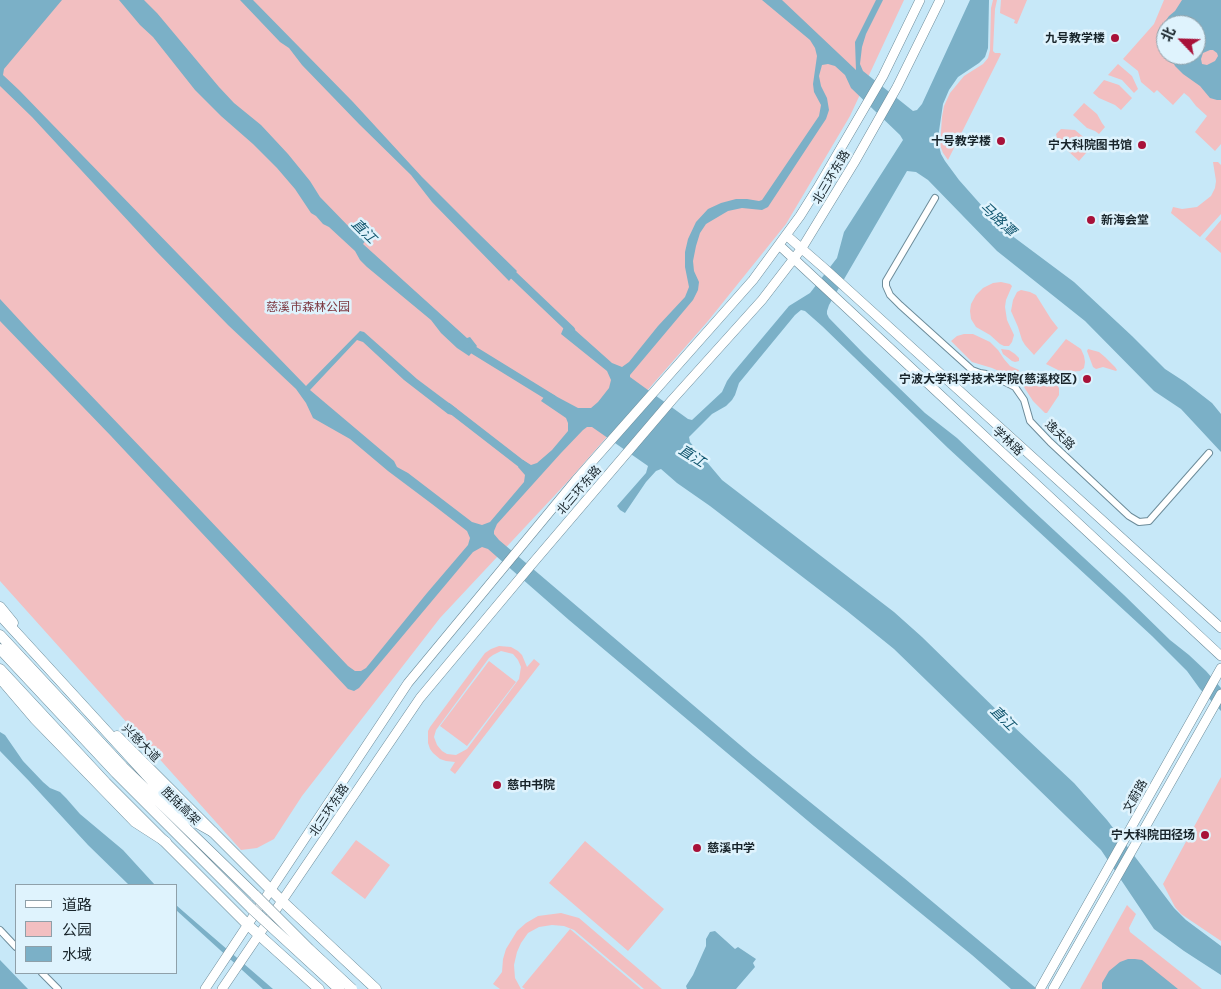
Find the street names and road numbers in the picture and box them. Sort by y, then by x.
street label: 北三环东路 [809,148,853,206]
street label: 逸夫路 [1042,417,1078,453]
street label: 学林路 [990,423,1026,459]
street label: 北三环东路 [554,463,604,517]
street label: 兴慈大道 [119,721,163,765]
street label: 文蔚路 [1120,777,1150,815]
street label: 北三环东路 [306,781,352,839]
street label: 胜陆高架 [159,784,203,828]

